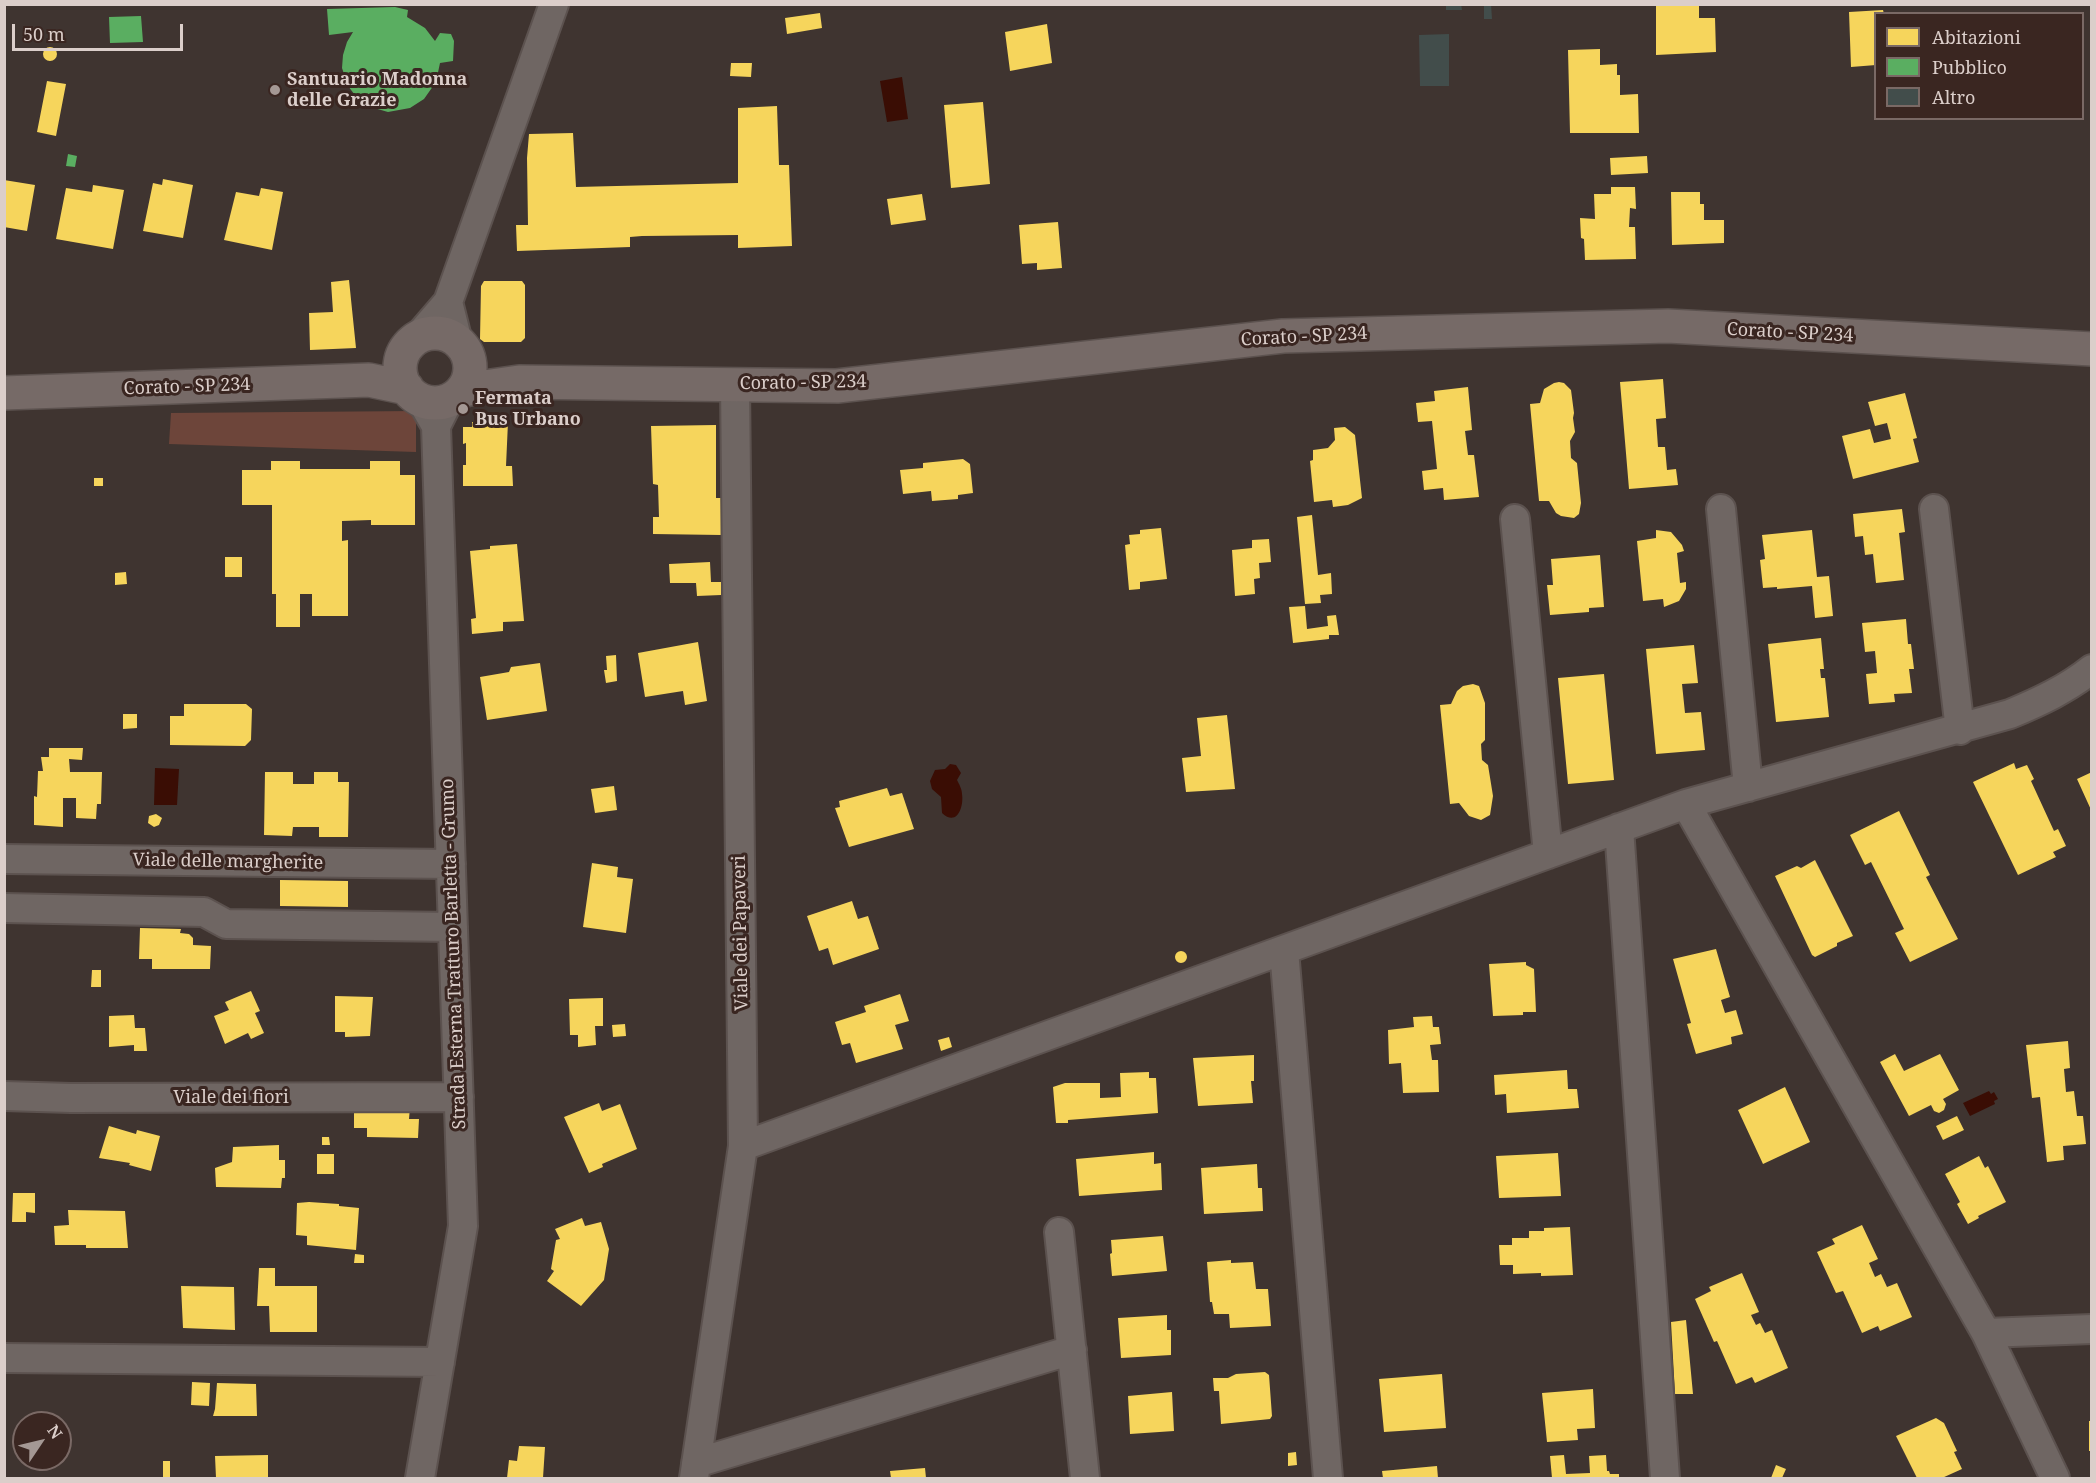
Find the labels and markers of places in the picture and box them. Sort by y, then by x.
place label: Santuario Madonna delle Grazie [287,69,467,112]
marker: Santuario Madonna delle Grazie [268,83,282,97]
place label: Fermata Bus Urbano [475,388,581,430]
marker: Fermata Bus Urbano [456,402,470,416]

